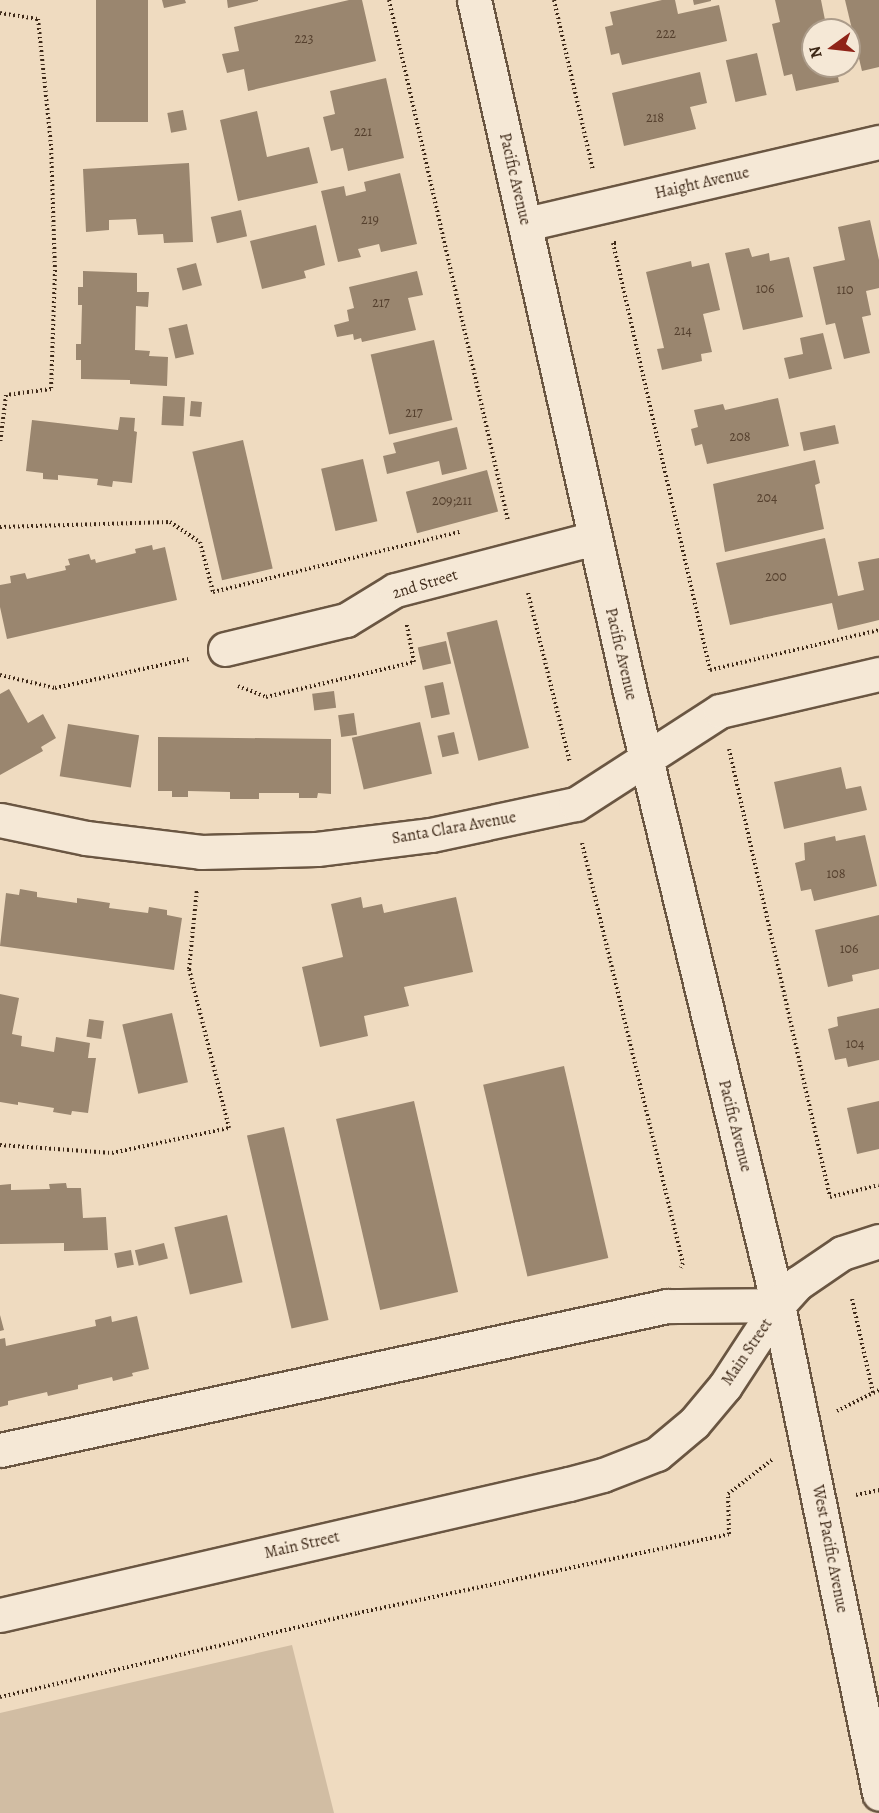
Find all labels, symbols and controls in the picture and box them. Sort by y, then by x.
north arrow [801,18,861,78]
house number: 222 [656,26,676,42]
house number: 223 [294,31,314,47]
text: N [803,44,828,61]
house number: 218 [646,110,664,126]
house number: 221 [354,124,372,140]
street label: Pacific Avenue [495,131,535,227]
street label: Haight Avenue [653,163,751,203]
house number: 219 [361,212,379,228]
house number: 106 [756,281,774,297]
house number: 110 [836,282,854,298]
house number: 217 [372,295,390,311]
house number: 214 [674,323,692,339]
house number: 217 [405,405,423,421]
house number: 208 [730,429,750,445]
house number: 204 [757,490,777,506]
house number: 209;211 [432,493,472,509]
street label: 2nd Street [390,565,460,603]
house number: 200 [765,569,787,585]
street label: Pacific Avenue [601,606,641,702]
street label: Santa Clara Avenue [390,808,518,848]
house number: 108 [826,866,846,882]
house number: 106 [840,941,858,957]
house number: 104 [846,1036,864,1052]
street label: Pacific Avenue [714,1078,756,1174]
street label: Main Street [718,1315,776,1389]
street label: West Pacific Avenue [808,1483,852,1615]
street label: Main Street [263,1527,341,1563]

